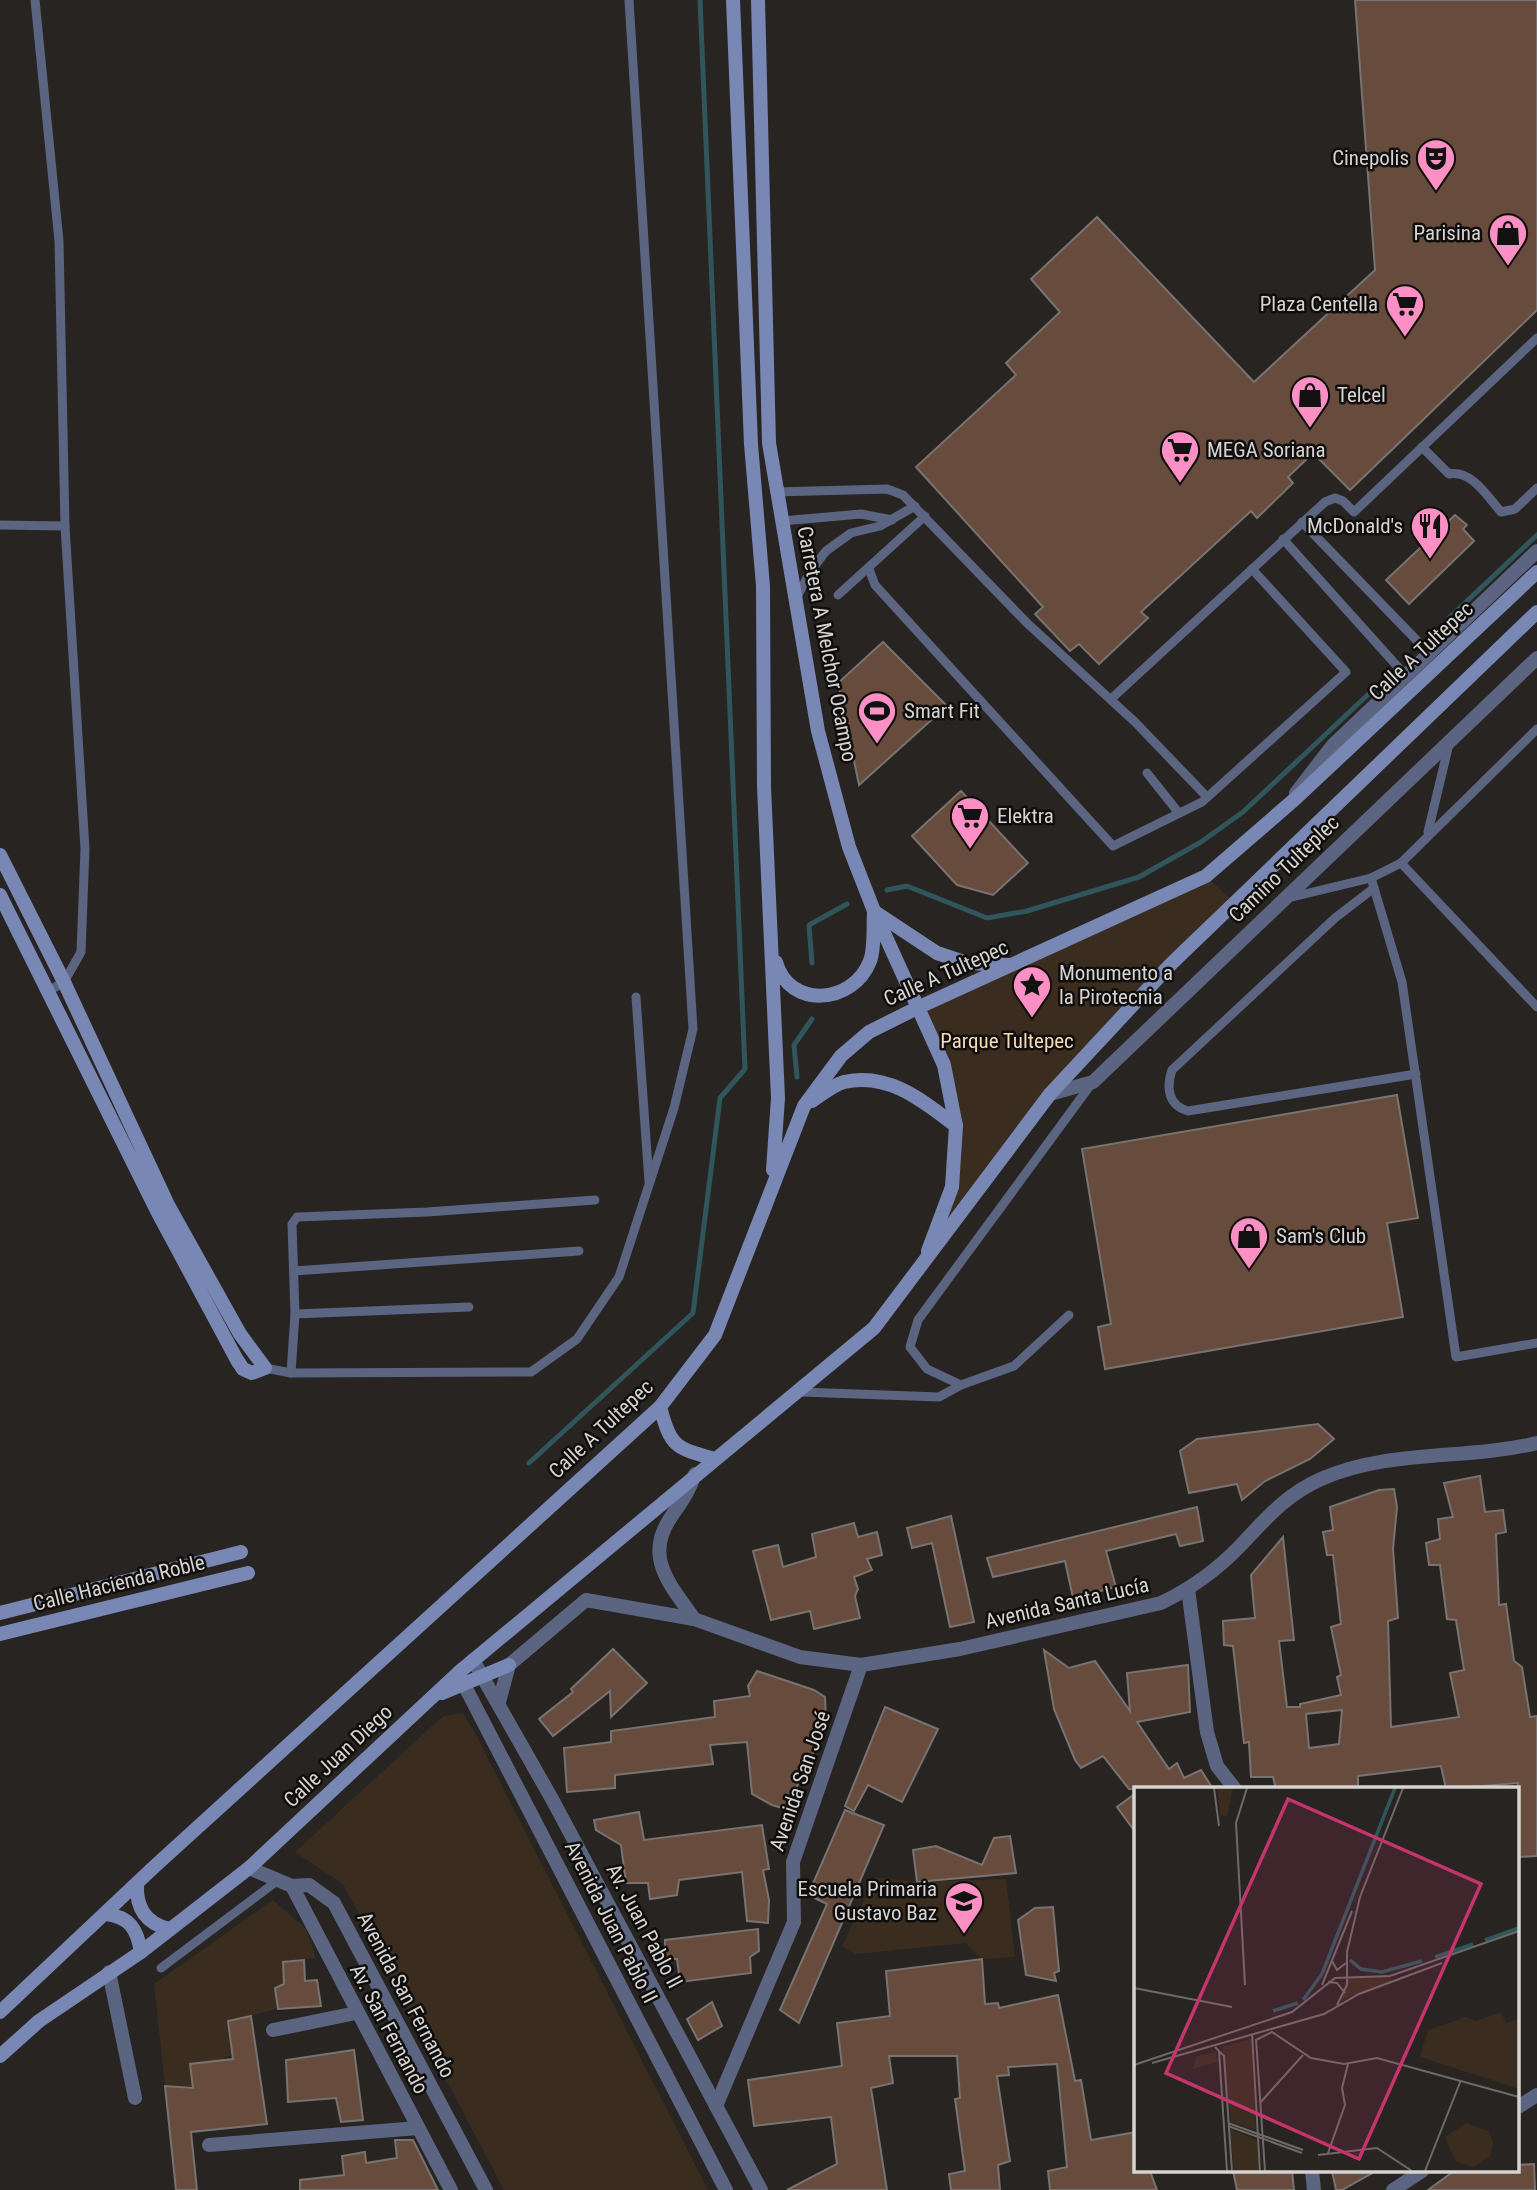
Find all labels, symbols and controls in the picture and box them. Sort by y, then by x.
theatre icon: Cinepolis [1415,137,1457,192]
place label: Cinepolis [1332,146,1409,170]
shop icon: Parisina [1487,212,1529,267]
place label: Parisina [1414,221,1481,245]
supermarket icon: Plaza Centella [1384,283,1426,338]
place label: Plaza Centella [1260,292,1378,316]
shop icon: Telcel [1289,374,1331,429]
place label: Telcel [1337,383,1386,407]
supermarket icon: MEGA Soriana [1159,429,1201,484]
place label: MEGA Soriana [1207,438,1326,462]
restaurant icon: McDonald's [1409,505,1451,560]
place label: McDonald's [1307,514,1403,538]
street label: Carretera A Melchor Ocampo [792,524,862,764]
street label: Calle A Tultepec [1364,597,1478,705]
sports icon: Smart Fit [856,690,898,745]
place label: Smart Fit [904,699,980,723]
supermarket icon: Elektra [949,795,991,850]
place label: Elektra [997,804,1054,828]
street label: Camino Tulteplec [1224,811,1344,927]
street label: Calle A Tultepec [880,935,1012,1011]
place label: Monumento a la Pirotecnia [1059,961,1173,1009]
place icon: Monumento a la Pirotecnia [1011,964,1053,1019]
park label: Parque Tultepec [940,1029,1074,1053]
shop icon: Sam's Club [1228,1215,1270,1270]
place label: Sam's Club [1276,1224,1366,1248]
street label: Calle A Tultepec [544,1375,658,1483]
street label: Calle Hacienda Roble [31,1550,207,1616]
street label: Avenida Santa Lucía [983,1573,1151,1633]
street label: Calle Juan Diego [279,1700,397,1812]
street label: Avenida San José [765,1708,835,1854]
inset map [1134,1787,1520,2172]
street label: Avenida Juan Pablo II [560,1837,662,2007]
street label: Av. Juan Pablo ll [601,1860,687,1992]
place label: Escuela Primaria Gustavo Baz [798,1877,937,1925]
school or university icon: Escuela Primaria Gustavo Baz [943,1880,985,1935]
street label: Avenida San Fernando [352,1908,460,2082]
street label: Av. San Fernando [345,1960,433,2098]

